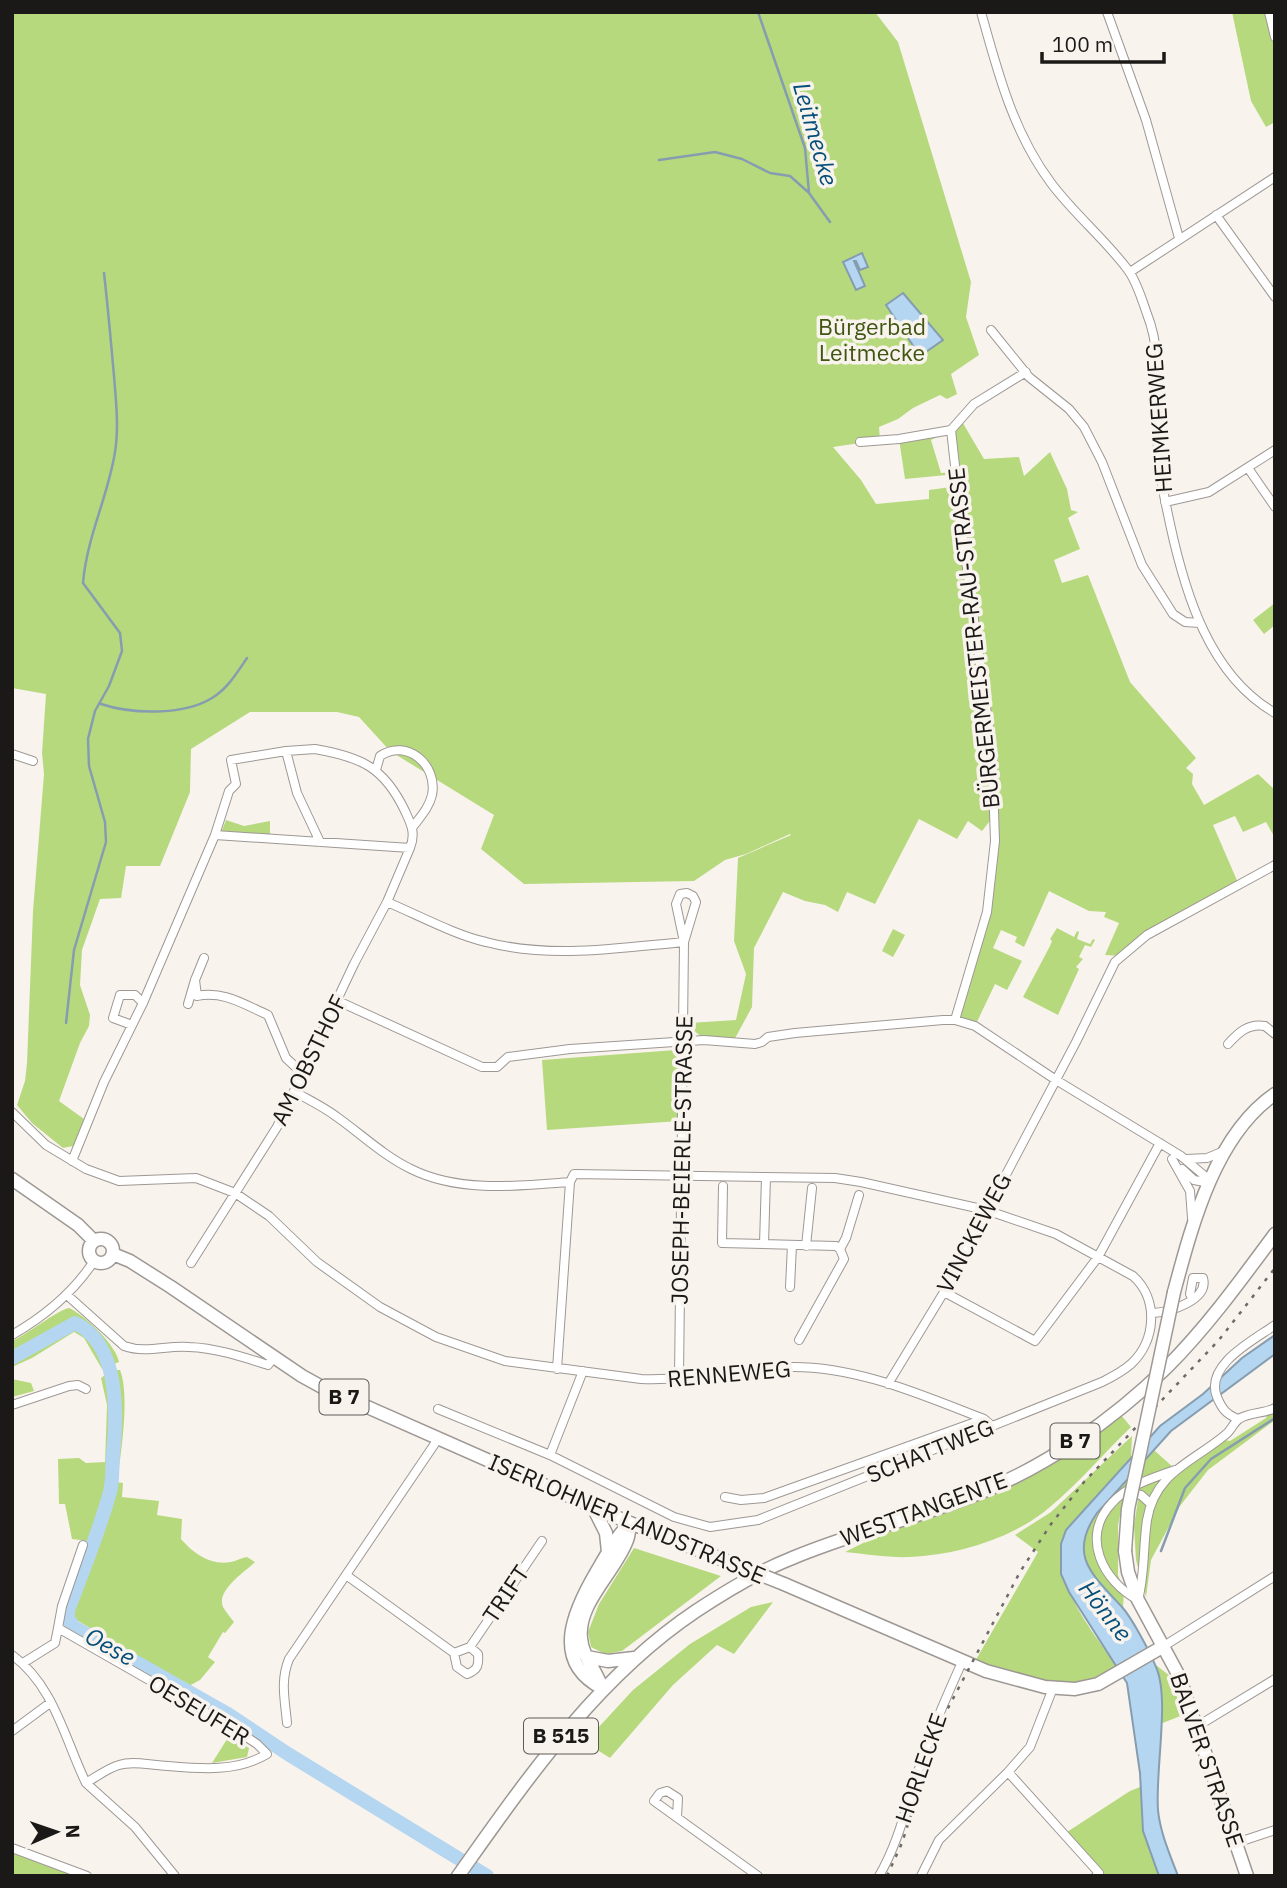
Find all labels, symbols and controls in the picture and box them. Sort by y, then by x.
scale bar [1042,21,1164,65]
text: 100 m [1052,30,1113,58]
water label: Leitmecke [786,78,846,189]
park label: Bürgerbad Leitmecke [818,311,926,367]
street label: HEIMKERWEG [1138,342,1178,494]
street label: BÜRGERMEISTER-RAU-STRASSE [940,466,1006,810]
street label: AM OBSTHOF [264,989,353,1130]
street label: JOSEPH-BEIERLE-STRASSE [663,1015,699,1305]
street label: VINCKEWEG [929,1167,1017,1298]
street label: RENNEWEG [666,1353,792,1393]
road number: B 7 [320,1380,368,1414]
street label: SCHATTWEG [862,1411,997,1489]
road number: B 7 [1050,1424,1100,1458]
street label: ISERLOHNER LANDSTRASSE [484,1446,770,1590]
street label: WESTTANGENTE [836,1464,1011,1552]
street label: TRIFT [475,1559,535,1628]
water label: Hönne [1072,1573,1140,1647]
water label: Oese [80,1619,141,1673]
street label: OESEUFER [143,1667,256,1751]
street label: BALVER STRASSE [1164,1668,1252,1851]
street label: HORLECKE [887,1709,953,1827]
road number: B 515 [524,1718,598,1754]
north arrow [21,1797,91,1867]
text: N [61,1824,85,1839]

